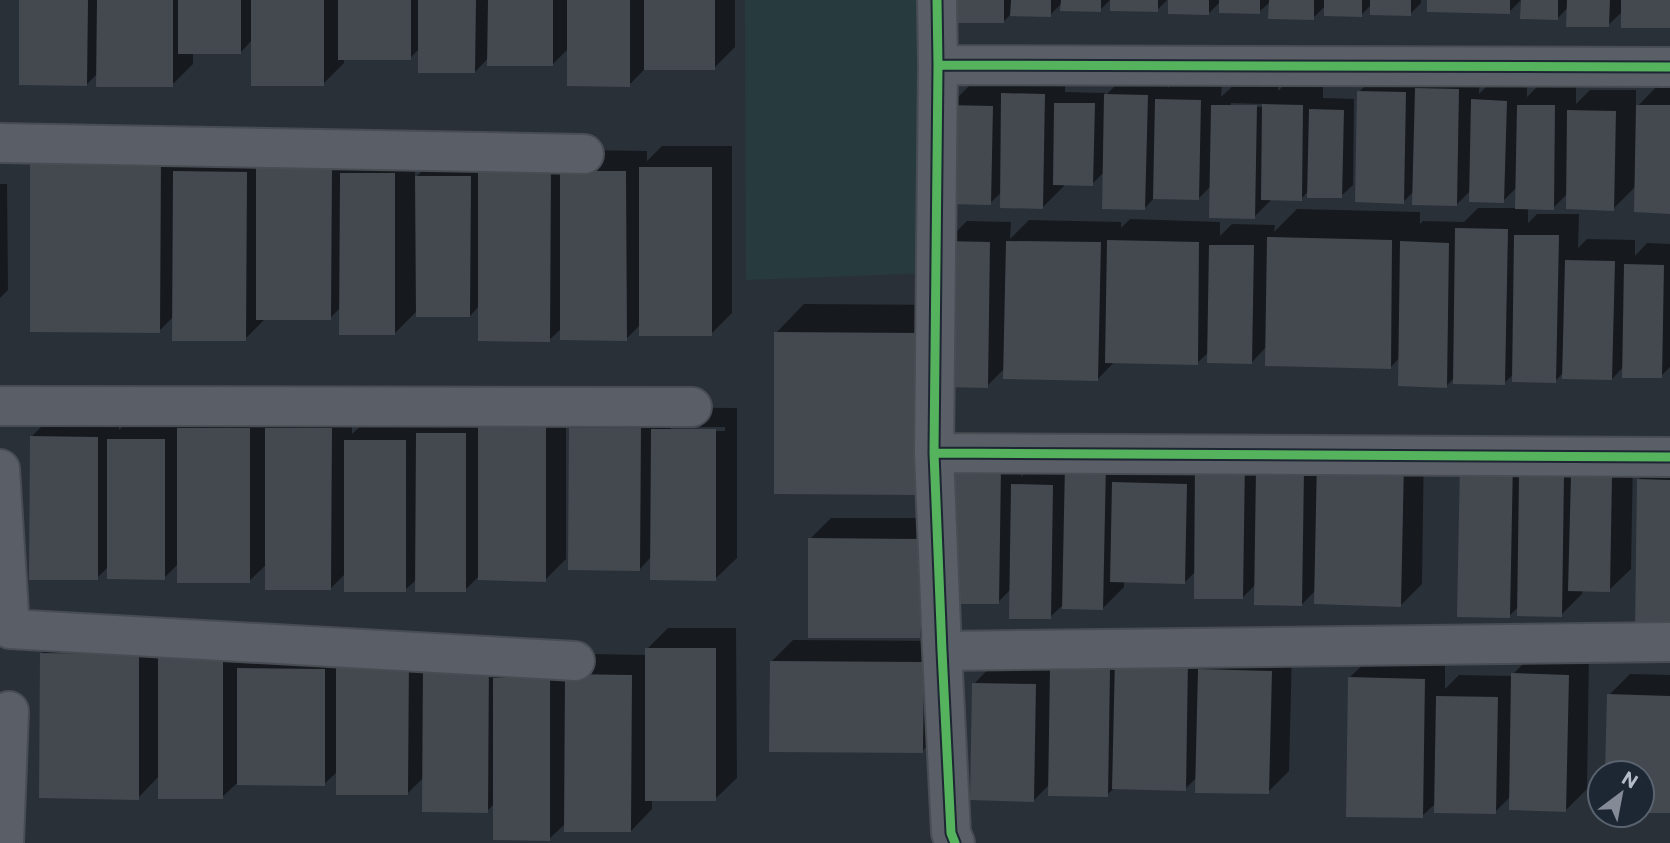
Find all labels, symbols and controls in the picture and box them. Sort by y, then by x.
north arrow [1586,759,1656,829]
text: N [1618,766,1642,793]

